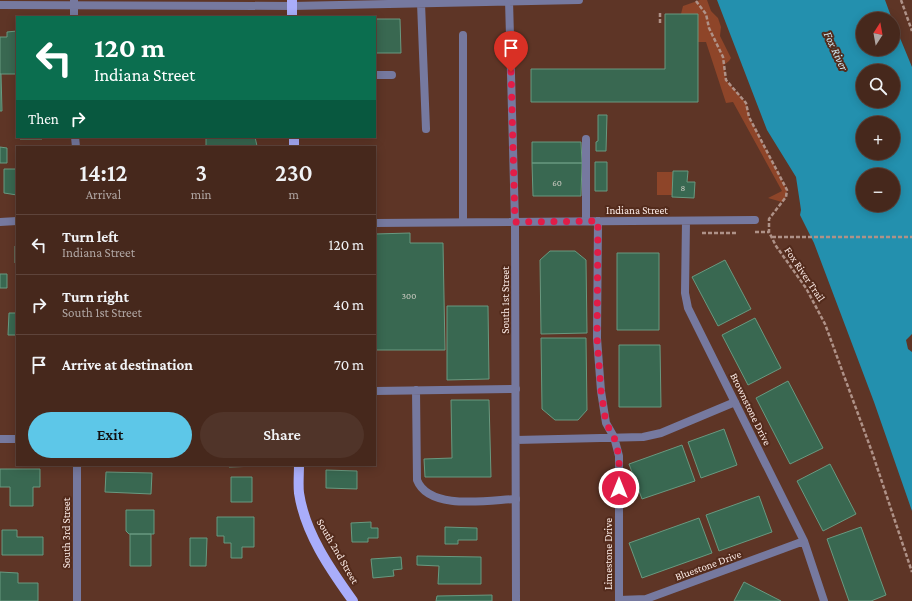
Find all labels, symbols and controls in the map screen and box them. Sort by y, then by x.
north arrow [856,12,900,56]
map controls [856,12,900,212]
water label: Fox River [821,29,851,74]
pin [494,31,528,72]
icon: left [28,32,80,84]
text: 120 m [94,32,165,63]
icon: arrive [500,37,522,59]
button: search [856,64,900,108]
text: Indiana Street [94,65,195,85]
icon: right [67,108,89,130]
text: Then [28,111,59,127]
button: + [856,116,900,160]
text: 14:12 [79,159,127,186]
text: 3 [195,159,207,186]
text: 230 [275,159,313,186]
button: − [856,168,900,212]
house number: 60 [552,178,562,188]
house number: 8 [681,183,686,193]
text: Arrival [86,187,121,202]
text: min [191,187,212,202]
text: m [289,187,299,202]
street label: Indiana Street [606,204,668,216]
text: Turn left [62,229,118,245]
icon: left [28,234,50,256]
text: 120 m [329,237,364,253]
text: Indiana Street [62,245,135,260]
street label: Fox River Trail [782,245,828,304]
street label: South 1st Street [499,266,511,334]
text: Turn right [62,289,129,305]
house number: 300 [402,291,416,301]
icon: right [28,294,50,316]
text: 40 m [333,297,364,313]
text: South 1st Street [62,305,142,320]
icon: arrive [28,354,50,376]
text: Arrive at destination [62,357,193,373]
text: 70 m [334,357,364,373]
street label: Brownstone Drive [728,371,774,447]
button: Exit [28,412,192,458]
button: Share [200,412,364,458]
position arrow [598,467,640,509]
street label: South 3rd Street [60,497,72,568]
street label: South 2nd Street [315,516,362,586]
street label: Limestone Drive [602,518,614,590]
street label: Bluestone Drive [673,547,743,583]

